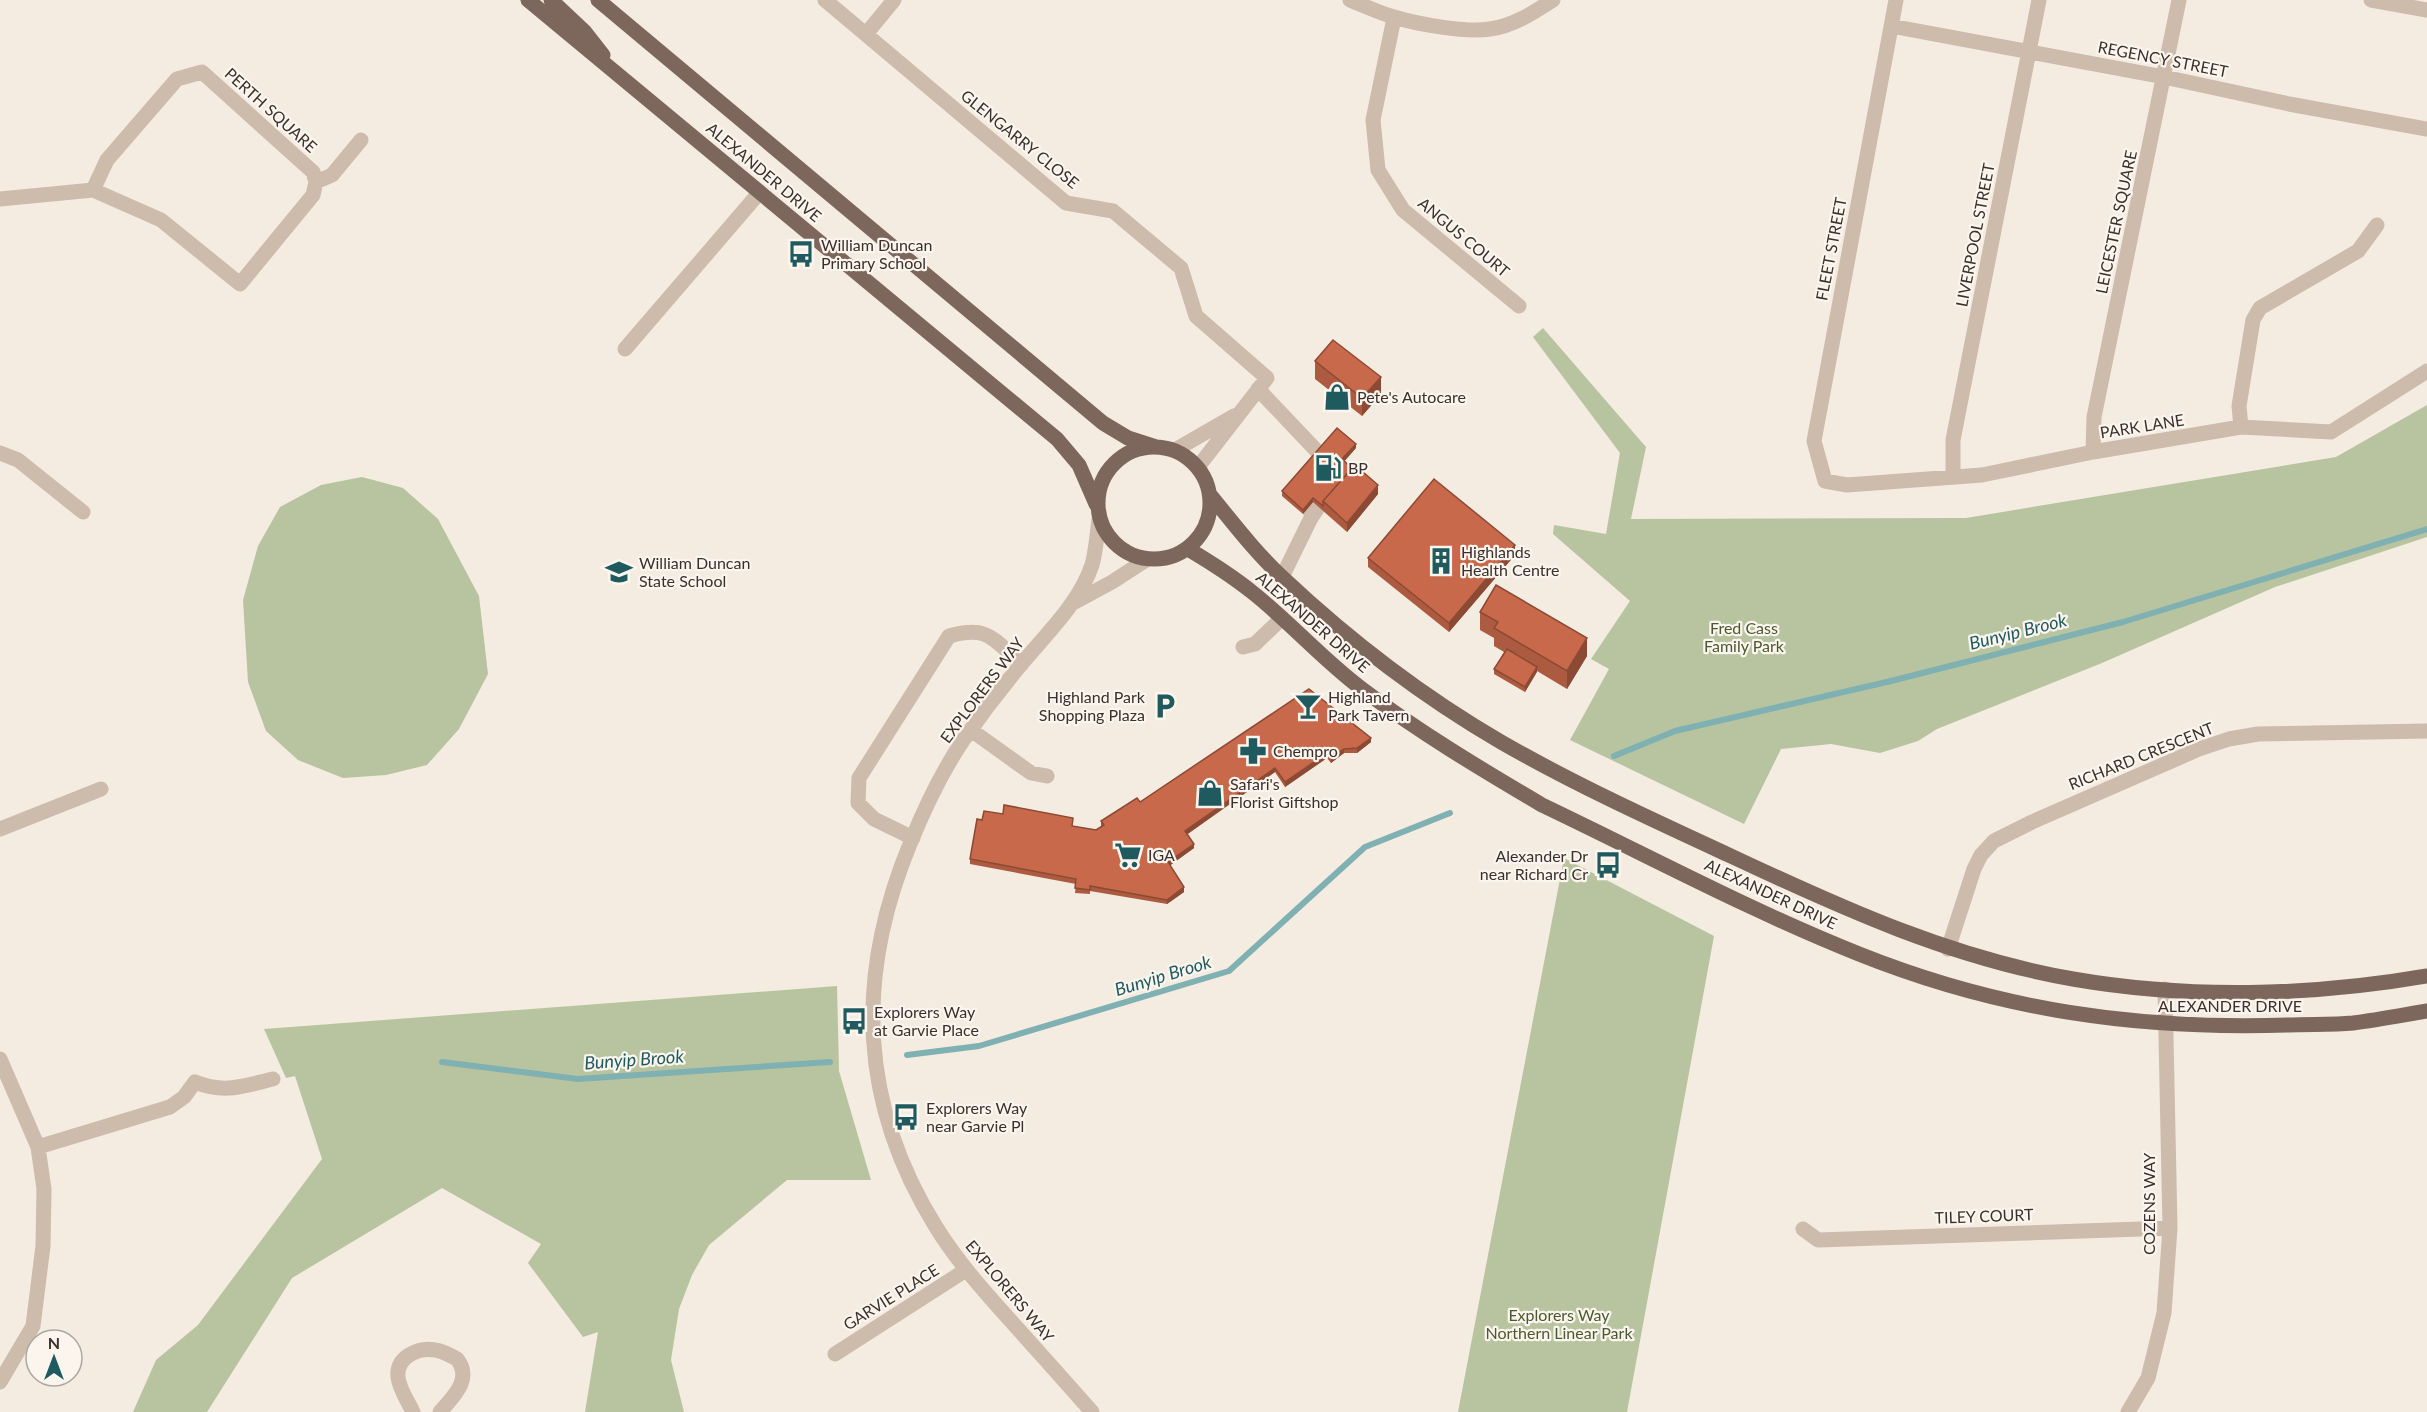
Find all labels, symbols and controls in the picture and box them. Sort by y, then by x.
street label: REGENCY STREET [2096,37,2230,81]
street label: PERTH SQUARE [221,63,321,156]
street label: GLENGARRY CLOSE [958,85,1083,192]
street label: ALEXANDER DRIVE [703,118,826,225]
street label: LEICESTER SQUARE [2091,148,2140,295]
street label: LIVERPOOL STREET [1951,161,1998,308]
street label: ANGUS COURT [1415,193,1514,281]
street label: FLEET STREET [1811,195,1850,302]
place label: William Duncan Primary School [821,235,932,272]
bus stop icon: William Duncan Primary School [786,239,816,269]
shop icon: Pete's Autocare [1322,382,1352,412]
place label: Pete's Autocare [1357,387,1466,406]
street label: PARK LANE [2099,409,2185,442]
fuel station icon: BP [1313,453,1343,483]
place label: BP [1348,458,1368,477]
place label: Highlands Health Centre [1461,542,1559,579]
building icon: Highlands Health Centre [1426,546,1456,576]
place label: William Duncan State School [639,553,750,590]
school or university icon: William Duncan State School [604,557,634,587]
street label: ALEXANDER DRIVE [1253,567,1374,676]
water label: Bunyip Brook [1967,608,2069,654]
park label: Fred Cass Family Park [1704,618,1785,655]
street label: EXPLORERS WAY [936,633,1027,746]
place label: Highland Park Shopping Plaza [1039,687,1146,724]
place label: Highland Park Tavern [1328,687,1410,724]
parking icon: Highland Park Shopping Plaza [1150,691,1180,721]
bar icon: Highland Park Tavern [1293,691,1323,721]
street label: RICHARD CRESCENT [2066,718,2217,793]
pharmacy icon: Chempro [1238,736,1268,766]
place label: Chempro [1273,741,1338,760]
place label: Safari's Florist Giftshop [1230,774,1339,811]
shop icon: Safari's Florist Giftshop [1195,778,1225,808]
supermarket icon: IGA [1113,840,1143,870]
place label: IGA [1148,845,1175,864]
place label: Alexander Dr near Richard Cr [1480,846,1588,883]
bus stop icon: Alexander Dr near Richard Cr [1593,850,1623,880]
street label: ALEXANDER DRIVE [1702,855,1840,933]
water label: Bunyip Brook [1112,950,1214,1000]
street label: ALEXANDER DRIVE [2158,996,2302,1015]
place label: Explorers Way at Garvie Place [874,1002,979,1039]
bus stop icon: Explorers Way at Garvie Place [839,1006,869,1036]
water label: Bunyip Brook [583,1045,685,1073]
place label: Explorers Way near Garvie Pl [926,1098,1028,1135]
bus stop icon: Explorers Way near Garvie Pl [891,1102,921,1132]
street label: COZENS WAY [2139,1153,2158,1255]
street label: TILEY COURT [1934,1204,2034,1227]
street label: EXPLORERS WAY [962,1236,1059,1345]
street label: GARVIE PLACE [839,1260,942,1334]
park label: Explorers Way Northern Linear Park [1485,1305,1633,1342]
north arrow [24,1328,84,1388]
text: N [48,1333,60,1352]

